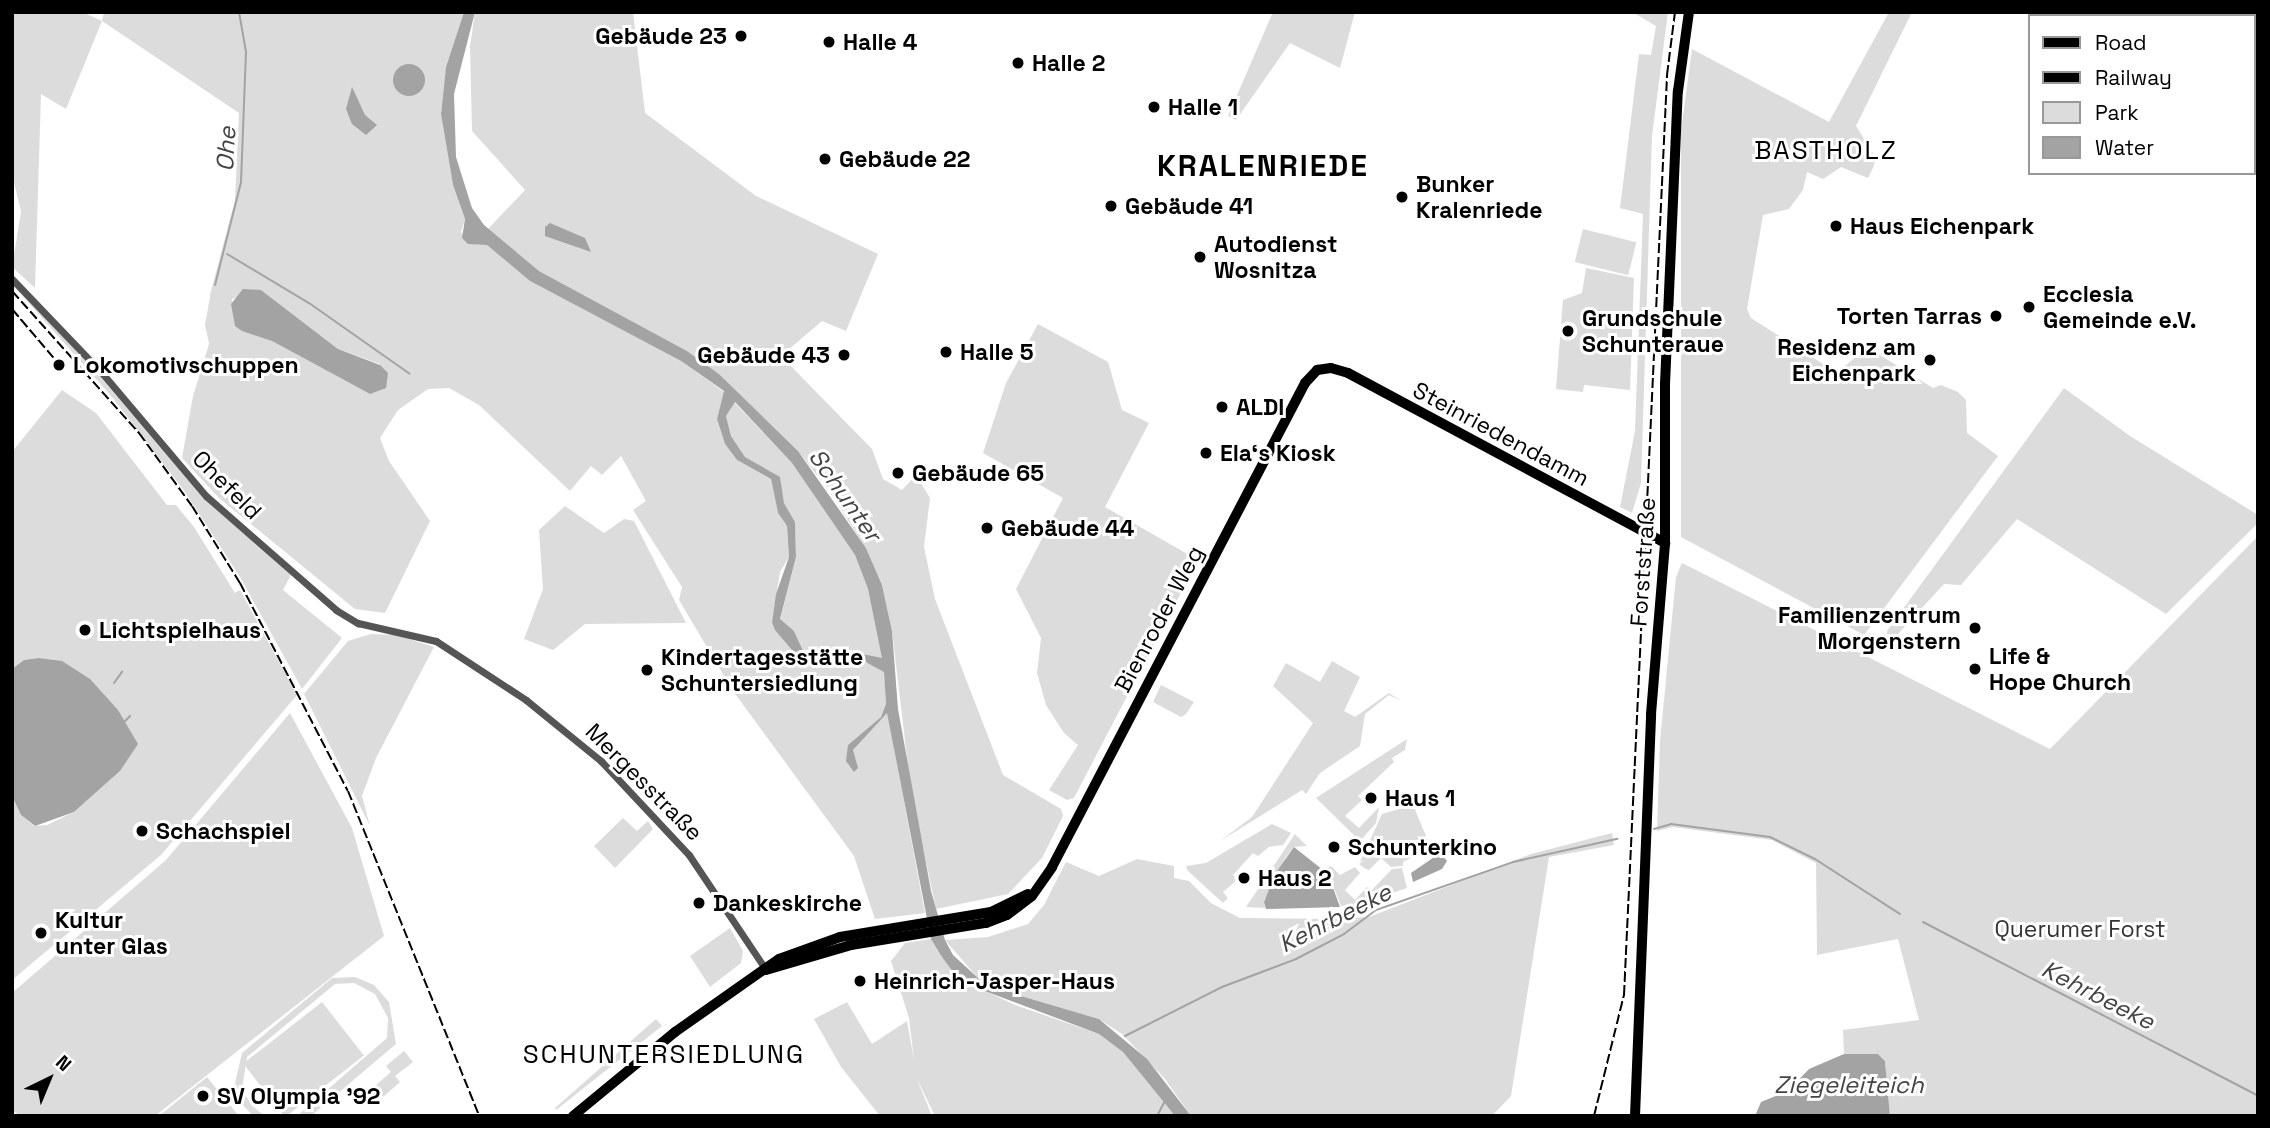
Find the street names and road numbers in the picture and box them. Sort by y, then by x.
street label: Steinriedendamm [1408,376,1594,492]
street label: Ohefeld [187,445,267,525]
street label: Forststraße [1625,497,1661,627]
street label: Bienroder Weg [1109,541,1209,697]
street label: Mergesstraße [580,718,708,846]

